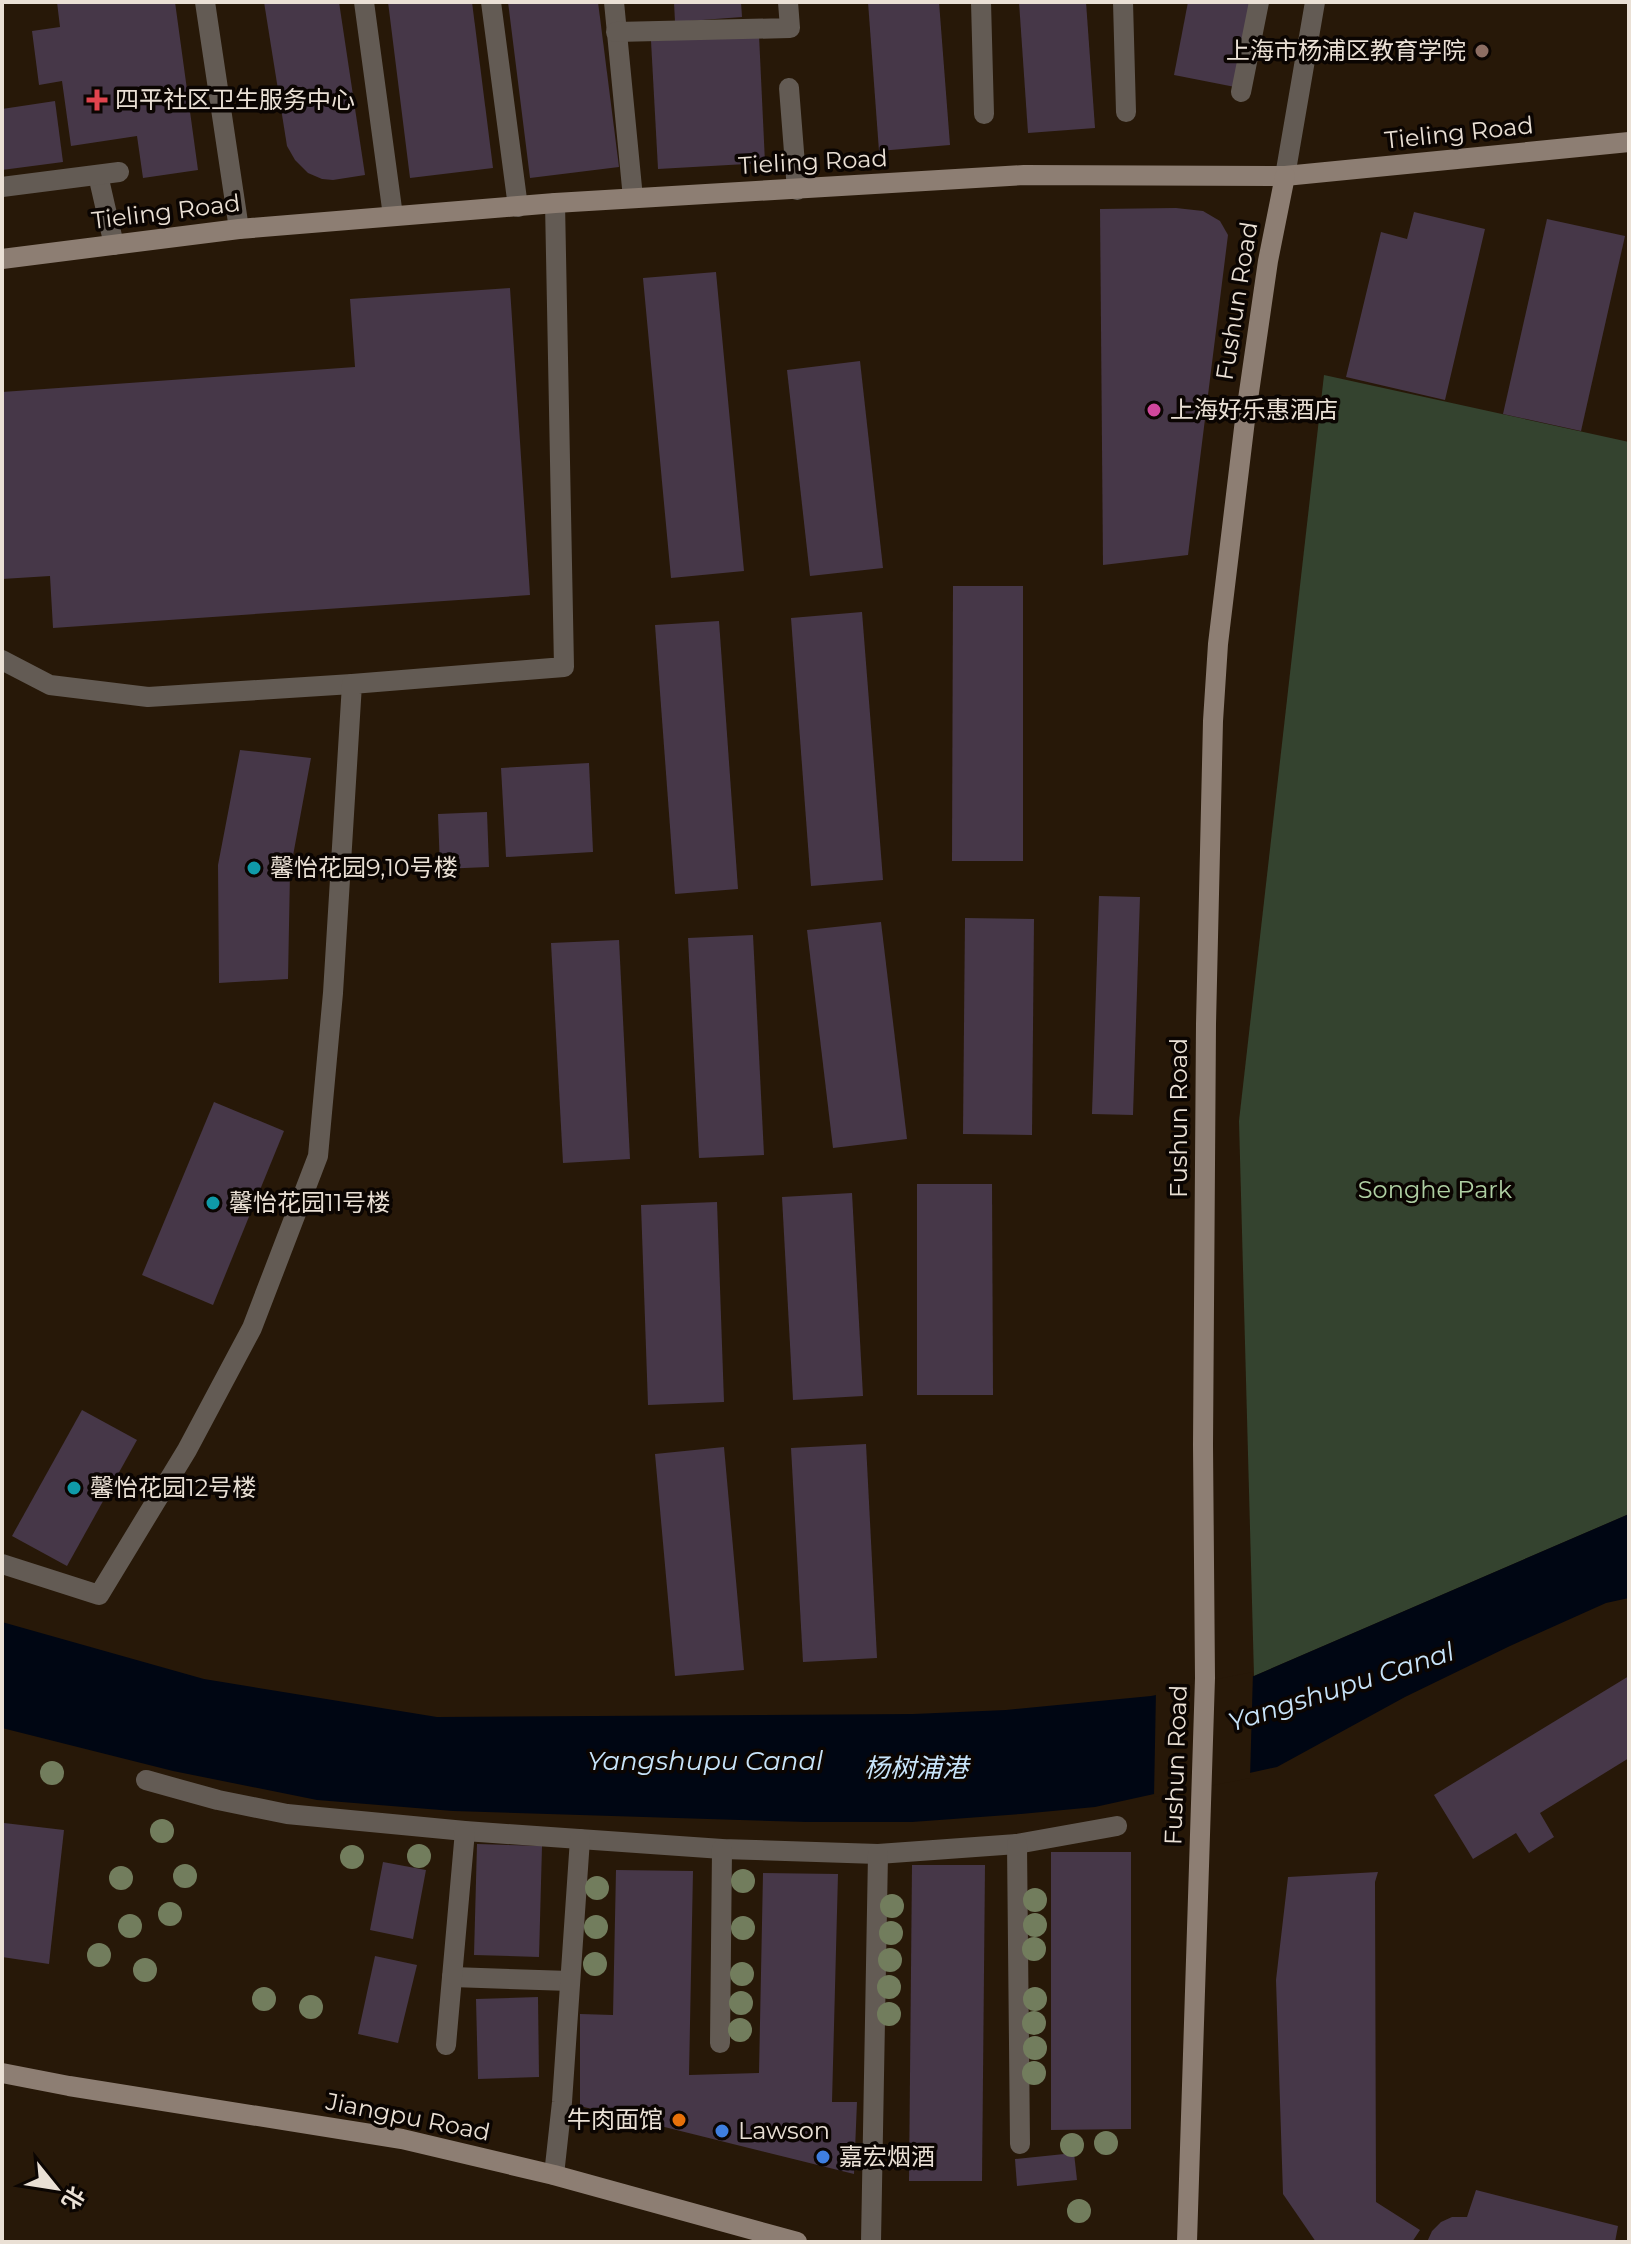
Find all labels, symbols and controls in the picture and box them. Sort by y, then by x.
place label: 上海市杨浦区教育学院 [1226,36,1466,65]
marker: 上海市杨浦区教育学院 [1473,42,1491,60]
place label: 四平社区卫生服务中心 [115,85,355,114]
marker: 四平社区卫生服务中心 [86,89,108,111]
street label: Tieling Road [1383,110,1535,155]
street label: Tieling Road [738,143,888,180]
street label: Tieling Road [90,188,242,235]
street label: Fushun Road [1210,220,1263,382]
place label: 上海好乐惠酒店 [1170,395,1338,424]
marker: 上海好乐惠酒店 [1145,401,1163,419]
place label: 馨怡花园9,10号楼 [270,853,458,882]
marker: 馨怡花园9,10号楼 [245,859,263,877]
street label: Fushun Road [1164,1038,1193,1198]
park label: Songhe Park [1358,1175,1513,1204]
place label: 馨怡花园11号楼 [229,1188,390,1217]
marker: 馨怡花园11号楼 [204,1194,222,1212]
place label: 馨怡花园12号楼 [90,1473,256,1502]
marker: 馨怡花园12号楼 [65,1479,83,1497]
water label: Yangshupu Canal [1224,1635,1458,1739]
street label: Fushun Road [1158,1684,1193,1846]
water label: Yangshupu Canal [587,1745,823,1777]
water label: 杨树浦港 [864,1752,972,1784]
street label: Jiangpu Road [323,2086,493,2147]
place label: 牛肉面馆 [567,2105,663,2134]
marker: 牛肉面馆 [670,2111,688,2129]
place label: Lawson [738,2116,830,2145]
marker: Lawson [713,2122,731,2140]
place label: 嘉宏烟酒 [839,2142,935,2171]
north arrow [16,2148,96,2228]
marker: 嘉宏烟酒 [814,2148,832,2166]
text: 北 [56,2181,90,2214]

